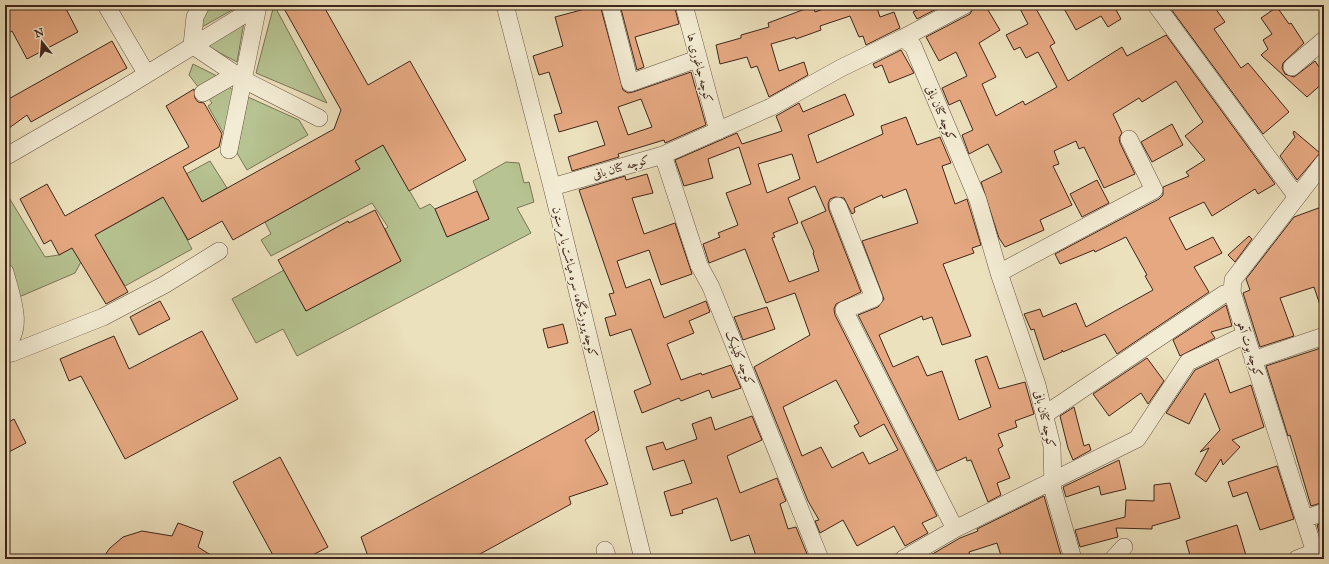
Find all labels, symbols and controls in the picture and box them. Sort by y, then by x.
north arrow [22,22,62,62]
text: N [33,25,46,40]
street label: کوچه جاغوری ها [682,32,716,105]
street label: کوچه کتان بافی [921,83,959,144]
street label: کوچه کتان بافی [591,152,652,184]
street label: کوچه پرورشگاه، سره میاشت یا مرستون [548,205,602,359]
street label: کوچه بوت آهو [1232,318,1267,380]
street label: کوچه کلینیک [721,328,757,388]
street label: کوچه کتان بافی [1030,389,1058,450]

